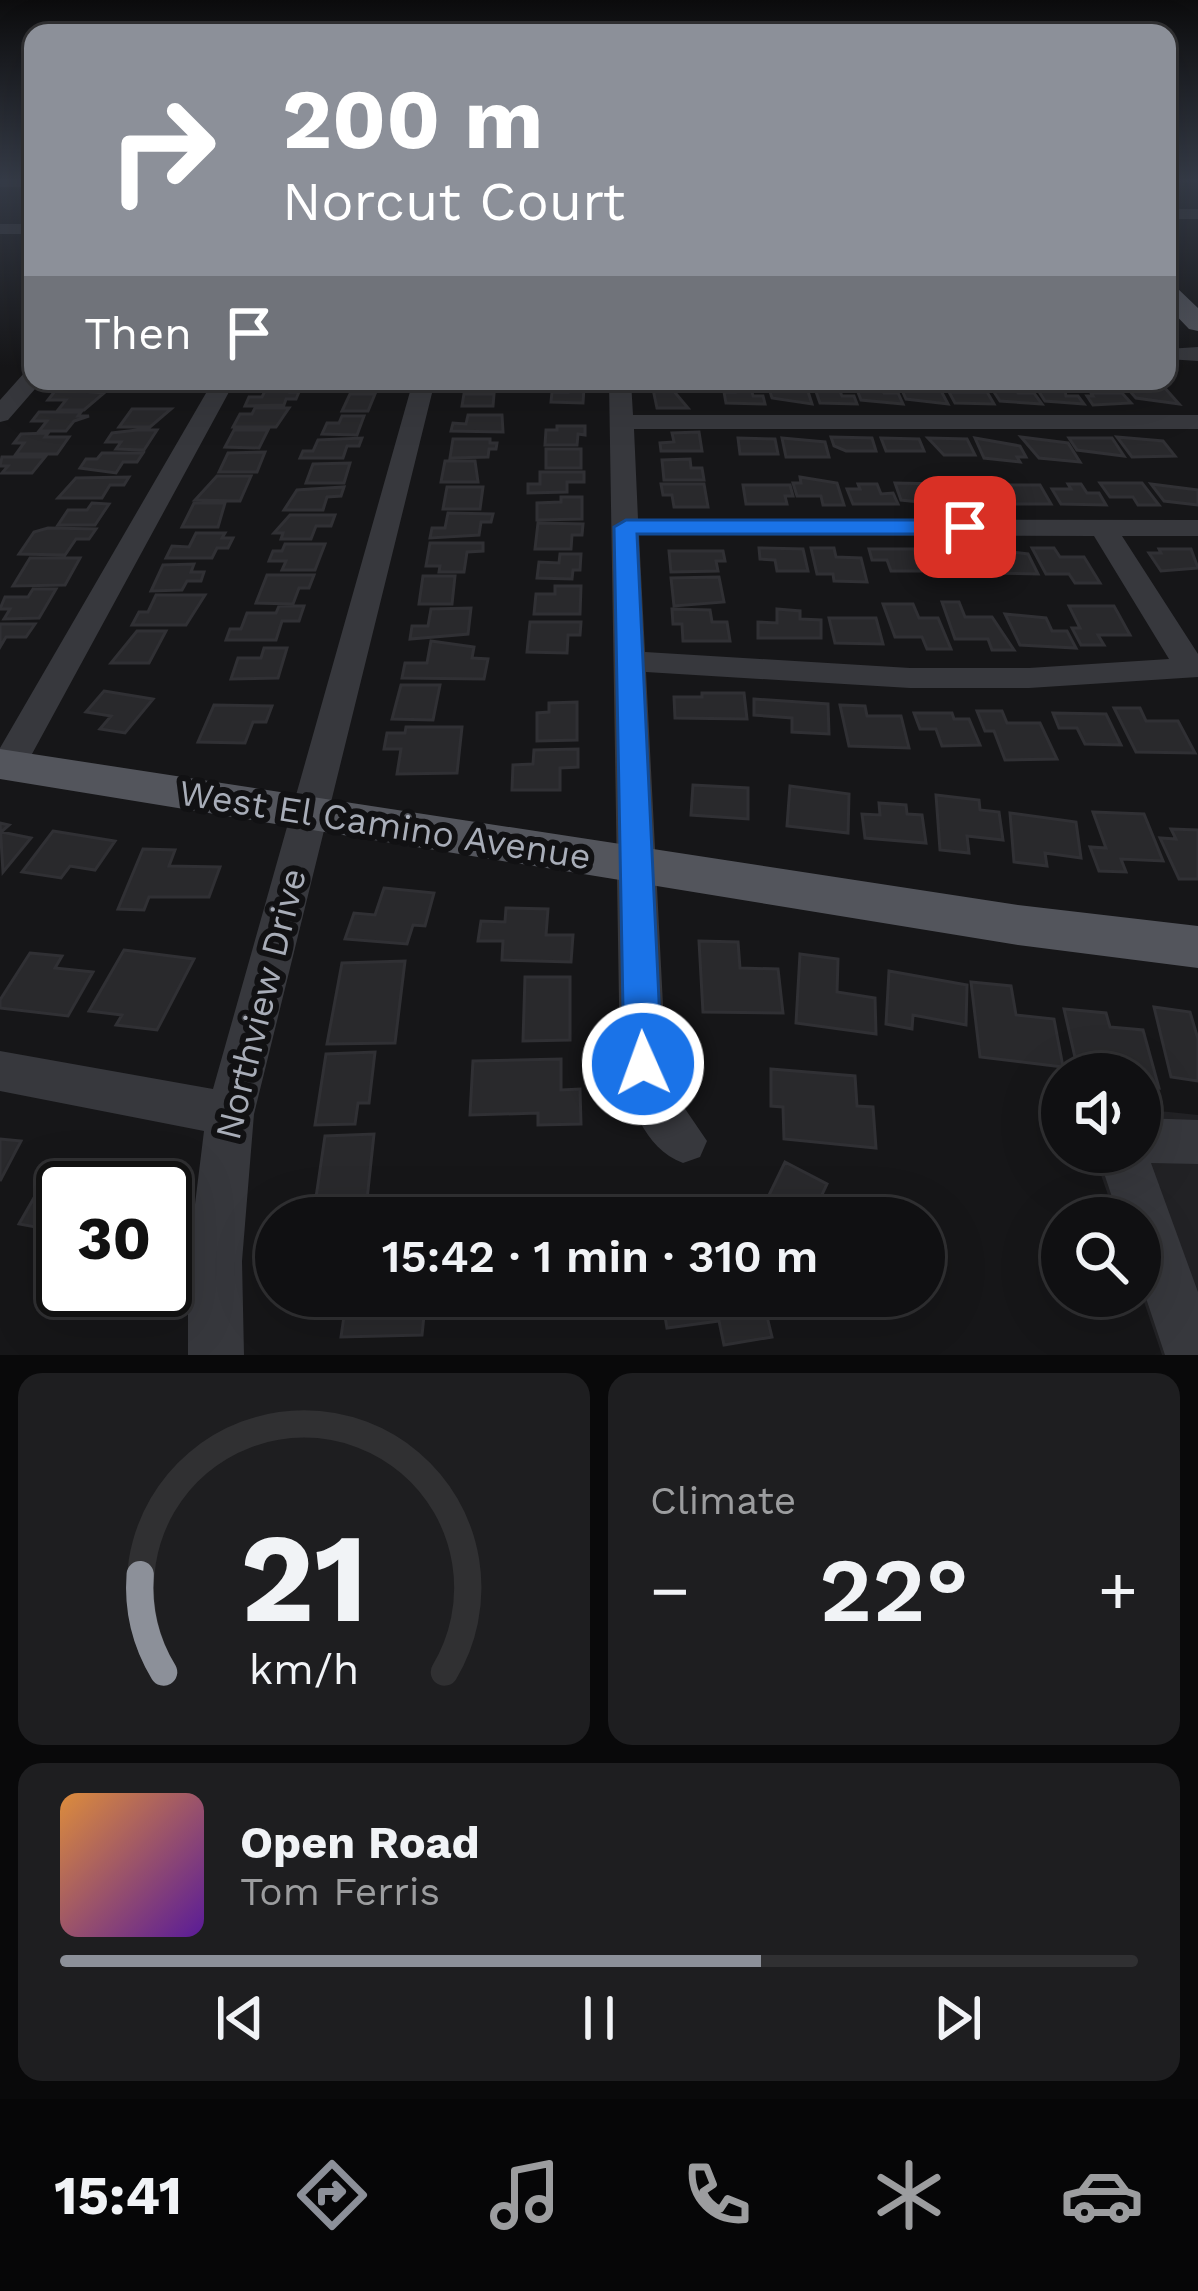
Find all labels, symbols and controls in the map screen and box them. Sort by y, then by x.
text: 200 m [282,70,543,168]
icon: right [84,72,240,228]
text: Norcut Court [282,170,625,233]
icon: arrive [216,300,282,366]
text: Then [84,307,192,360]
pin [914,476,1016,578]
icon: arrive [932,494,998,560]
street label: West El Camino Avenue [176,772,594,878]
street label: Northview Drive [207,864,315,1144]
position arrow [580,1001,706,1127]
map controls [1041,1053,1161,1317]
button: sound [1041,1053,1161,1173]
speed limit sign: 30 [36,1161,192,1317]
button: search [1041,1197,1161,1317]
text: 15:42 · 1 min · 310 m [382,1230,818,1283]
text: Climate [650,1478,796,1523]
text: 21 [240,1505,368,1651]
text: 22° [819,1537,969,1643]
text: − [650,1552,690,1629]
text: + [1098,1552,1138,1629]
text: km/h [249,1644,359,1694]
text: Open Road [240,1816,480,1869]
text: Tom Ferris [240,1869,440,1914]
icon: previous [207,1985,273,2051]
icon: pause [566,1985,632,2051]
icon: next [925,1985,991,2051]
icon: directions [290,2153,374,2237]
icon: music [483,2153,567,2237]
icon: phone [675,2153,759,2237]
icon: climate [867,2153,951,2237]
icon: car [1060,2153,1144,2237]
text: 15:41 [54,2164,182,2227]

